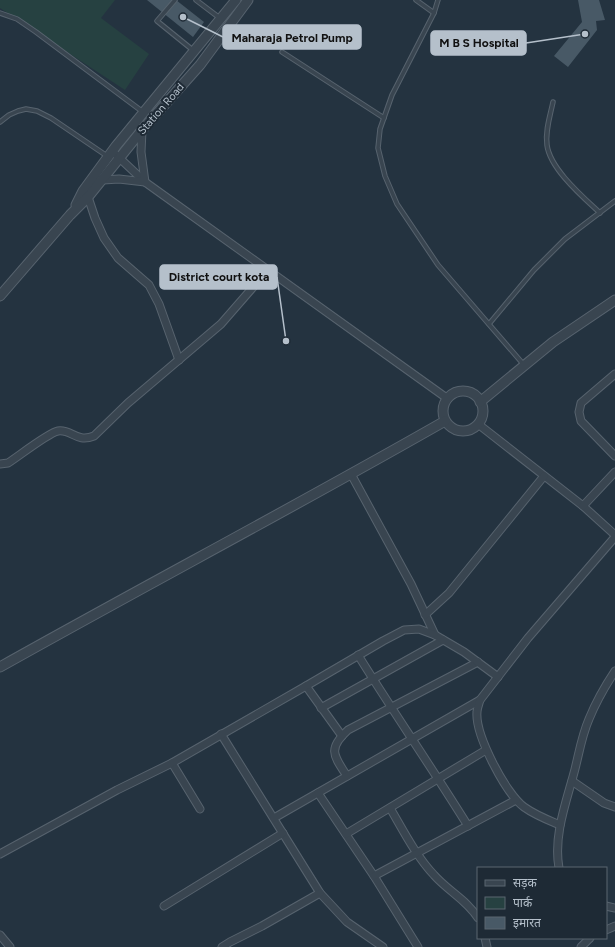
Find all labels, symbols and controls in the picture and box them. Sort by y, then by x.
callout: Maharaja Petrol Pump [223,25,361,49]
text: Maharaja Petrol Pump [231,31,353,45]
callout: M B S Hospital [431,31,526,55]
text: M B S Hospital [439,36,519,50]
street label: Station Road [135,81,187,137]
callout: District court kota [160,265,277,289]
text: District court kota [169,270,269,284]
legend [477,867,607,939]
text: सड़क [513,876,538,890]
text: पार्क [513,896,533,910]
text: इमारत [513,916,542,930]

